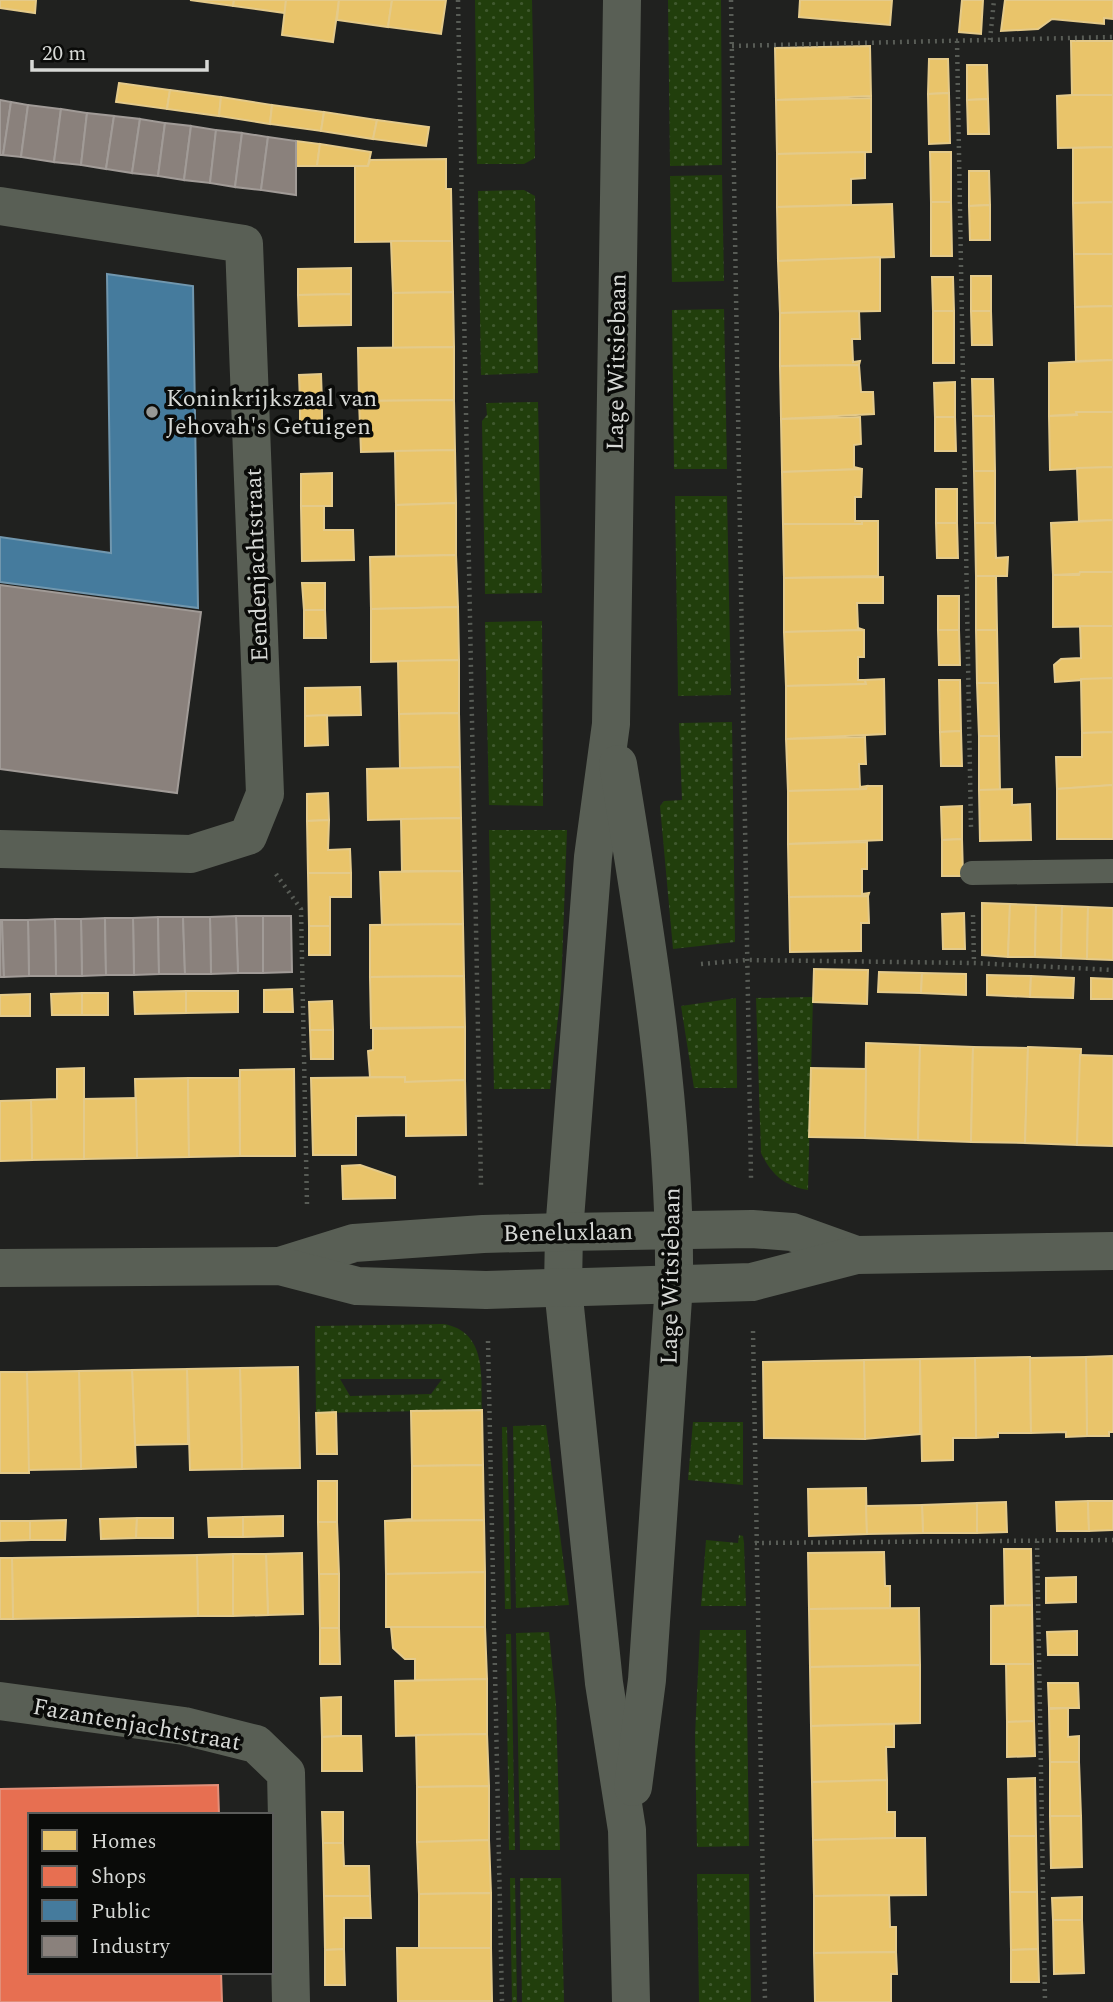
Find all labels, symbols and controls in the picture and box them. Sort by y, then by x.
scale bar [32,28,206,72]
text: 20 m [42,38,86,70]
street label: Lage Witsiebaan [597,273,637,451]
place label: Koninkrijkszaal van Jehovah's Getuigen [166,381,377,445]
marker: Koninkrijkszaal van Jehovah's Getuigen [144,404,160,420]
street label: Eendenjachtstraat [236,467,278,663]
street label: Lage Witsiebaan [651,1187,691,1365]
street label: Beneluxlaan [503,1214,633,1252]
street label: Fazantenjachtstraat [30,1689,244,1761]
legend [28,1813,273,1974]
text: Homes [91,1826,157,1858]
text: Shops [91,1861,147,1893]
text: Public [91,1896,151,1928]
text: Industry [91,1931,171,1963]

